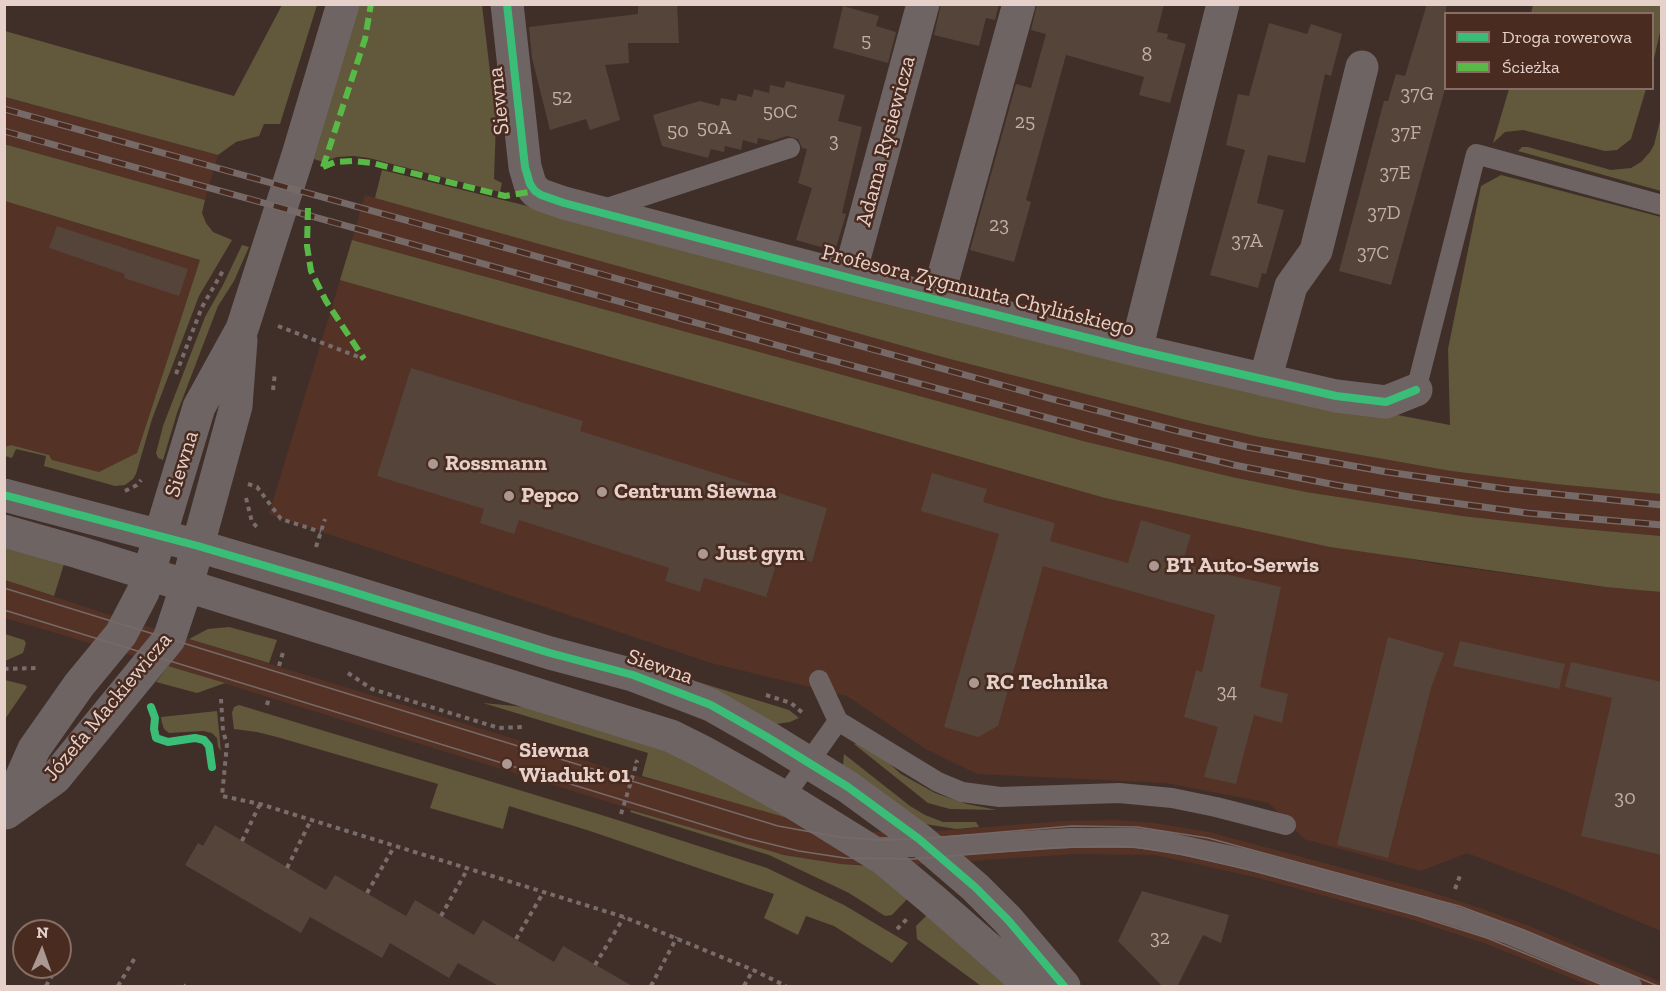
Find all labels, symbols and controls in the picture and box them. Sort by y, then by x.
legend [1444,12,1654,90]
text: Droga rowerowa [1502,26,1632,48]
house number: 5 [861,29,871,53]
house number: 8 [1142,43,1152,67]
street label: Adama Rysiewicza [851,53,921,229]
text: Ścieżka [1502,56,1560,78]
street label: Siewna [482,66,516,136]
house number: 37G [1400,82,1434,106]
house number: 52 [552,85,572,109]
house number: 50C [763,100,797,124]
house number: 25 [1015,110,1035,134]
house number: 50A [697,116,731,140]
house number: 50 [667,119,689,143]
house number: 37F [1391,121,1421,145]
house number: 3 [829,129,839,153]
house number: 37E [1380,161,1410,185]
house number: 37D [1367,201,1401,225]
house number: 23 [989,213,1009,237]
house number: 37A [1231,229,1263,253]
street label: Profesora Zygmunta Chylińskiego [819,239,1137,343]
house number: 37C [1357,241,1389,265]
street label: Siewna [159,428,205,500]
place label: Rossmann [445,451,547,477]
marker: Rossmann [426,457,440,471]
place label: Centrum Siewna [614,479,777,505]
place label: Pepco [521,483,579,509]
marker: Centrum Siewna [595,485,609,499]
marker: Pepco [502,489,516,503]
place label: Just gym [715,541,804,567]
marker: Just gym [696,547,710,561]
place label: BT Auto-Serwis [1166,553,1319,579]
marker: BT Auto-Serwis [1147,559,1161,573]
street label: Józefa Mackiewicza [38,627,178,787]
street label: Siewna [624,643,696,691]
place label: RC Technika [986,670,1108,696]
marker: RC Technika [967,676,981,690]
house number: 34 [1217,680,1237,704]
place label: Siewna Wiadukt 01 [519,738,630,790]
marker: Siewna Wiadukt 01 [500,757,514,771]
house number: 30 [1614,786,1636,810]
north arrow [12,919,72,979]
text: N [36,923,49,942]
house number: 32 [1150,926,1170,950]

